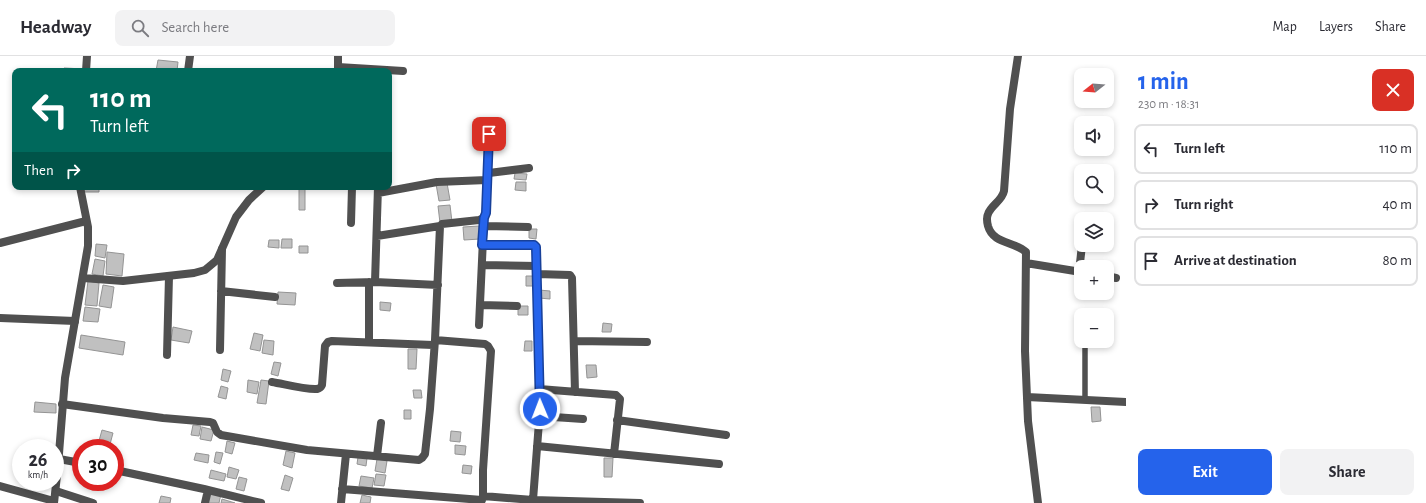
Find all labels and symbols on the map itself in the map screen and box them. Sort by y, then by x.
north arrow [1074,68,1114,108]
pin [472,117,506,151]
position arrow [519,388,561,430]
speed limit sign: 30 [72,439,124,491]

